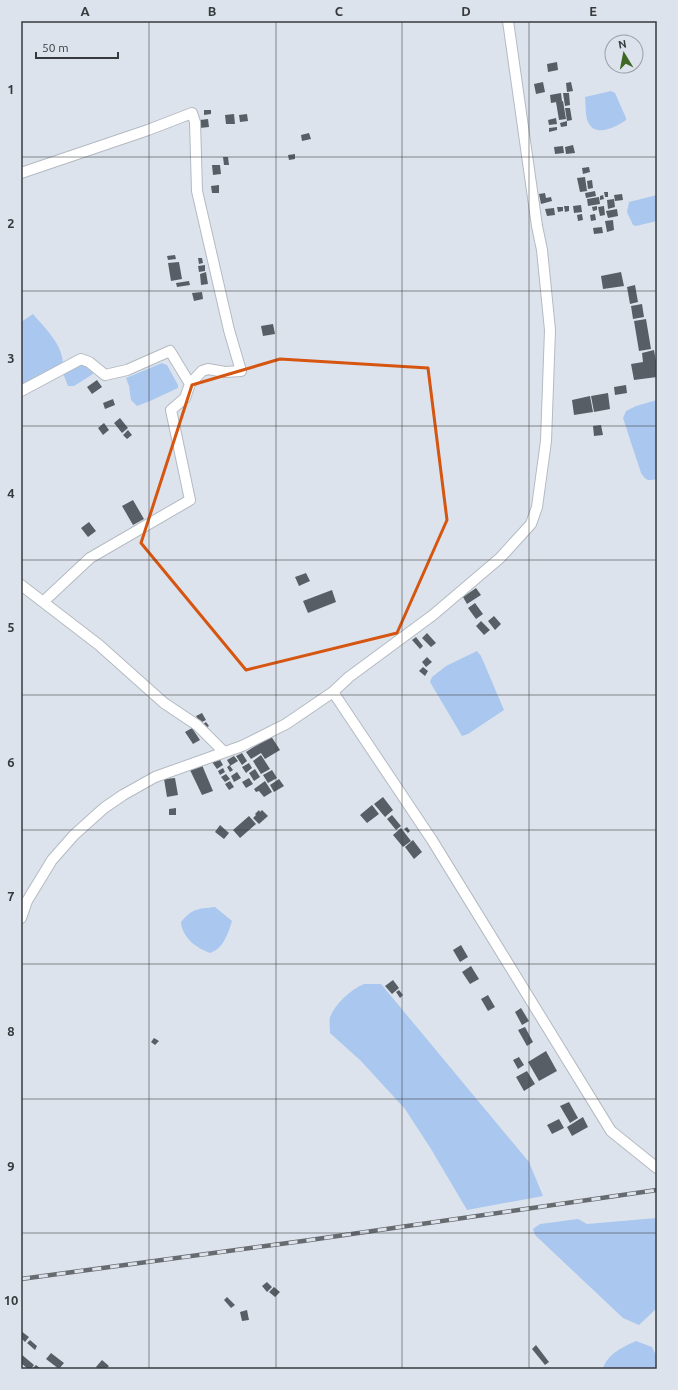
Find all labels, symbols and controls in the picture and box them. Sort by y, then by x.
text: A [80,4,90,18]
text: B [208,4,217,18]
text: C [335,4,344,18]
text: D [461,4,471,18]
text: E [589,4,597,18]
scale bar [36,34,118,60]
north arrow [604,34,644,74]
text: N [617,38,627,51]
text: 50 m [42,41,69,54]
text: 1 [7,82,15,96]
text: 2 [7,216,15,230]
text: 3 [7,351,15,365]
text: 4 [7,486,15,500]
text: 5 [7,620,15,634]
text: 6 [7,755,15,769]
text: 7 [7,889,15,903]
text: 8 [7,1024,15,1038]
text: 9 [7,1159,15,1173]
text: 10 [4,1293,18,1307]

